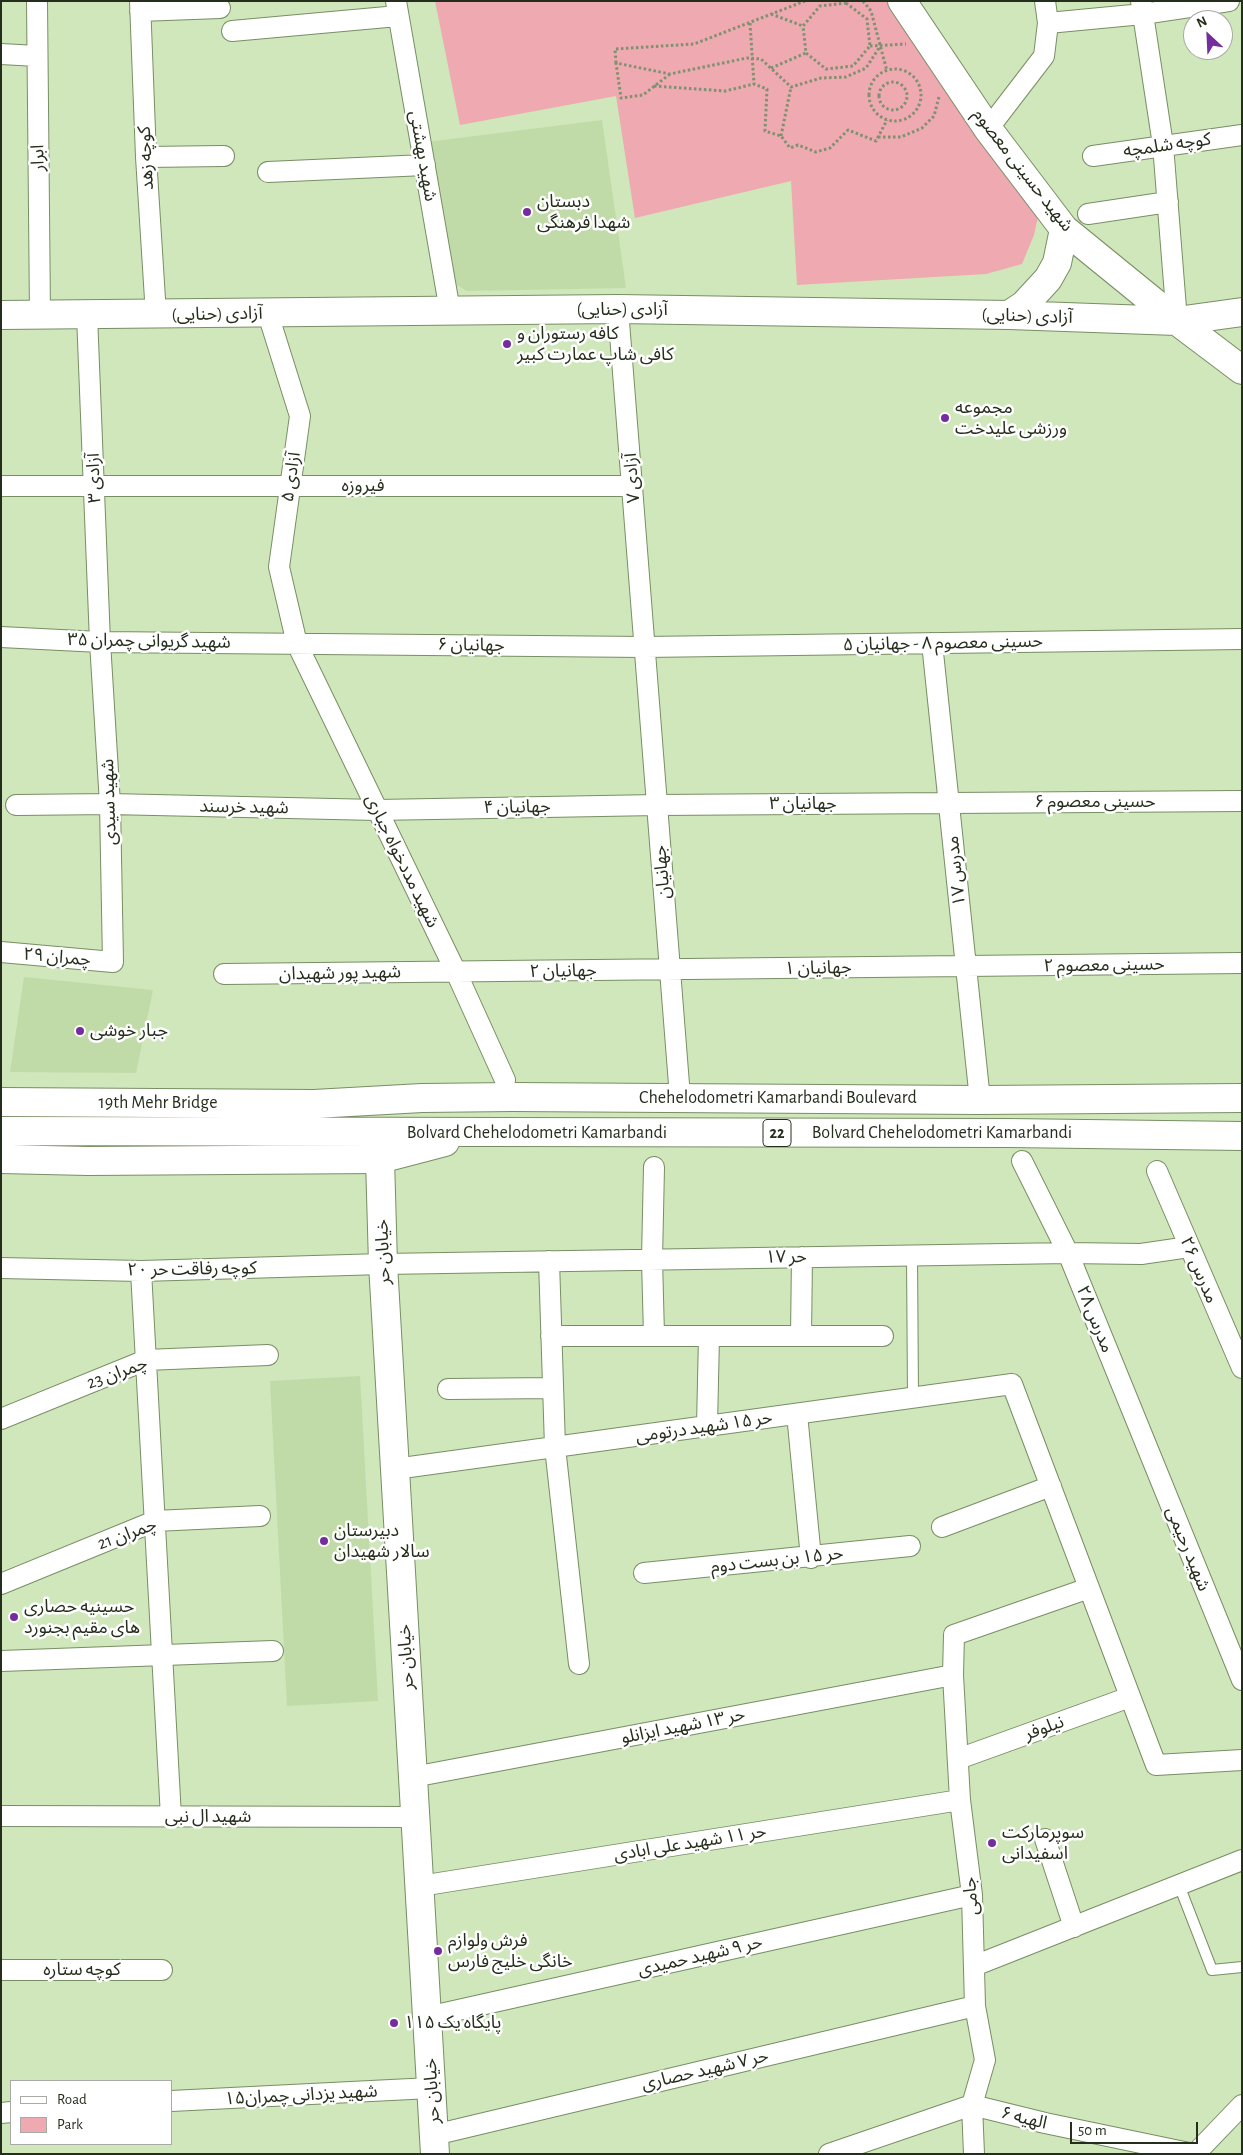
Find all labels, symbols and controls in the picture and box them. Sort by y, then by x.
north arrow [1183,10,1233,60]
text: N [1195,14,1209,31]
street label: شهید حسینی معصوم [968,104,1078,236]
street label: شهید بهشتی [404,109,442,203]
street label: کوچه زهد [134,125,158,191]
street label: کوچه شلمچه [1122,128,1212,162]
street label: ابرار [27,144,49,172]
place label: دبستان شهدا فرهنگی [537,191,630,233]
marker: دبستان شهدا فرهنگی [521,206,533,218]
street label: آزادی (حنایی) [576,299,668,321]
street label: آزادی (حنایی) [171,302,263,326]
street label: آزادی (حنایی) [981,304,1073,328]
place label: کافه رستوران و کافی شاپ عمارت کبیر [517,323,674,366]
marker: کافه رستوران و کافی شاپ عمارت کبیر [501,338,513,350]
place label: مجموعه ورزشی علیدخت [955,397,1067,439]
marker: مجموعه ورزشی علیدخت [939,412,951,424]
street label: آزادی ۵ [277,451,305,503]
street label: آزادی ۷ [619,452,645,504]
street label: آزادی ۳ [82,453,106,503]
street label: فیروزه [341,475,385,497]
street label: شهید گریوانی چمران ۳۵ [67,629,231,653]
street label: حسینی معصوم ۸ - جهانیان ۵ [843,630,1043,656]
street label: جهانیان ۶ [437,634,505,656]
street label: شهید سیدی [97,758,121,846]
street label: شهید مددخواه جباری [360,791,444,931]
street label: حسینی معصوم ۶ [1034,791,1156,813]
street label: جهانیان ۳ [769,793,837,815]
street label: شهید خرسند [199,795,289,819]
street label: جهانیان ۴ [483,796,551,818]
street label: مدرس ۱۷ [942,835,970,907]
street label: جهانیان [649,844,675,900]
street label: چمران ۲۹ [22,943,92,971]
street label: حسینی معصوم ۲ [1043,953,1165,977]
street label: جهانیان ۱ [784,957,852,979]
street label: جهانیان ۲ [529,960,597,982]
street label: شهید پور شهیدان [279,961,401,985]
place label: جبار خوشی [90,1020,168,1042]
marker: جبار خوشی [74,1025,86,1037]
street label: Chehelodometri Kamarbandi Boulevard [639,1087,917,1109]
street label: 19th Mehr Bridge [99,1092,217,1114]
road number: 22 [763,1120,791,1146]
street label: Bolvard Chehelodometri Kamarbandi [407,1122,667,1144]
street label: Bolvard Chehelodometri Kamarbandi [812,1122,1072,1144]
street label: خیابان حر [371,1219,395,1285]
street label: مدرس ۲۶ [1175,1233,1223,1307]
street label: حر ۱۷ [765,1246,807,1268]
street label: کوچه رفاقت حر ۲۰ [127,1257,257,1281]
street label: مدرس ۲۸ [1072,1282,1118,1356]
street label: چمران 23 [84,1352,150,1394]
street label: حر ۱۵ شهید درتومی [634,1407,774,1447]
street label: شهید رحیمی [1161,1504,1215,1594]
street label: چمران 21 [94,1513,160,1555]
place label: دبیرستان سالار شهیدان [334,1520,430,1562]
marker: دبیرستان سالار شهیدان [318,1535,330,1547]
street label: حر ۱۵ بن بست دوم [710,1542,844,1578]
place label: حسینیه حصاری های مقیم بجنورد [24,1596,140,1638]
marker: حسینیه حصاری های مقیم بجنورد [8,1611,20,1623]
street label: خیابان حر [393,1624,419,1690]
street label: حر ۱۳ شهید ایزانلو [619,1703,747,1749]
street label: نیلوفر [1021,1711,1067,1745]
street label: شهید ال نبی [165,1806,251,1828]
street label: حر ۱۱ شهید علی ابادی [612,1820,768,1866]
place label: سوپرمارکت اسفیدانی [1002,1822,1084,1865]
marker: سوپرمارکت اسفیدانی [986,1837,998,1849]
street label: جامی [959,1876,983,1916]
place label: فرش و‌لوازم خانگی خلیج فارس [448,1930,573,1972]
street label: حر ۹ شهید حمیدی [635,1931,765,1981]
marker: فرش و‌لوازم خانگی خلیج فارس [432,1945,444,1957]
street label: کوچه ستاره [43,1959,121,1981]
place label: پایگاه یک ۱۱۵ [404,2012,501,2034]
marker: پایگاه یک ۱۱۵ [388,2017,400,2029]
street label: حر ۷ شهید حصاری [639,2045,771,2095]
street label: خیابان حر [419,2058,445,2124]
legend [10,2080,172,2145]
street label: شهید یزدانی چمران۱۵ [224,2080,378,2110]
text: Road [57,2092,87,2107]
street label: الهیه ۶ [999,2102,1049,2134]
scale bar [1073,2112,1200,2144]
text: Park [57,2117,83,2132]
text: 50 m [1078,2123,1107,2138]

